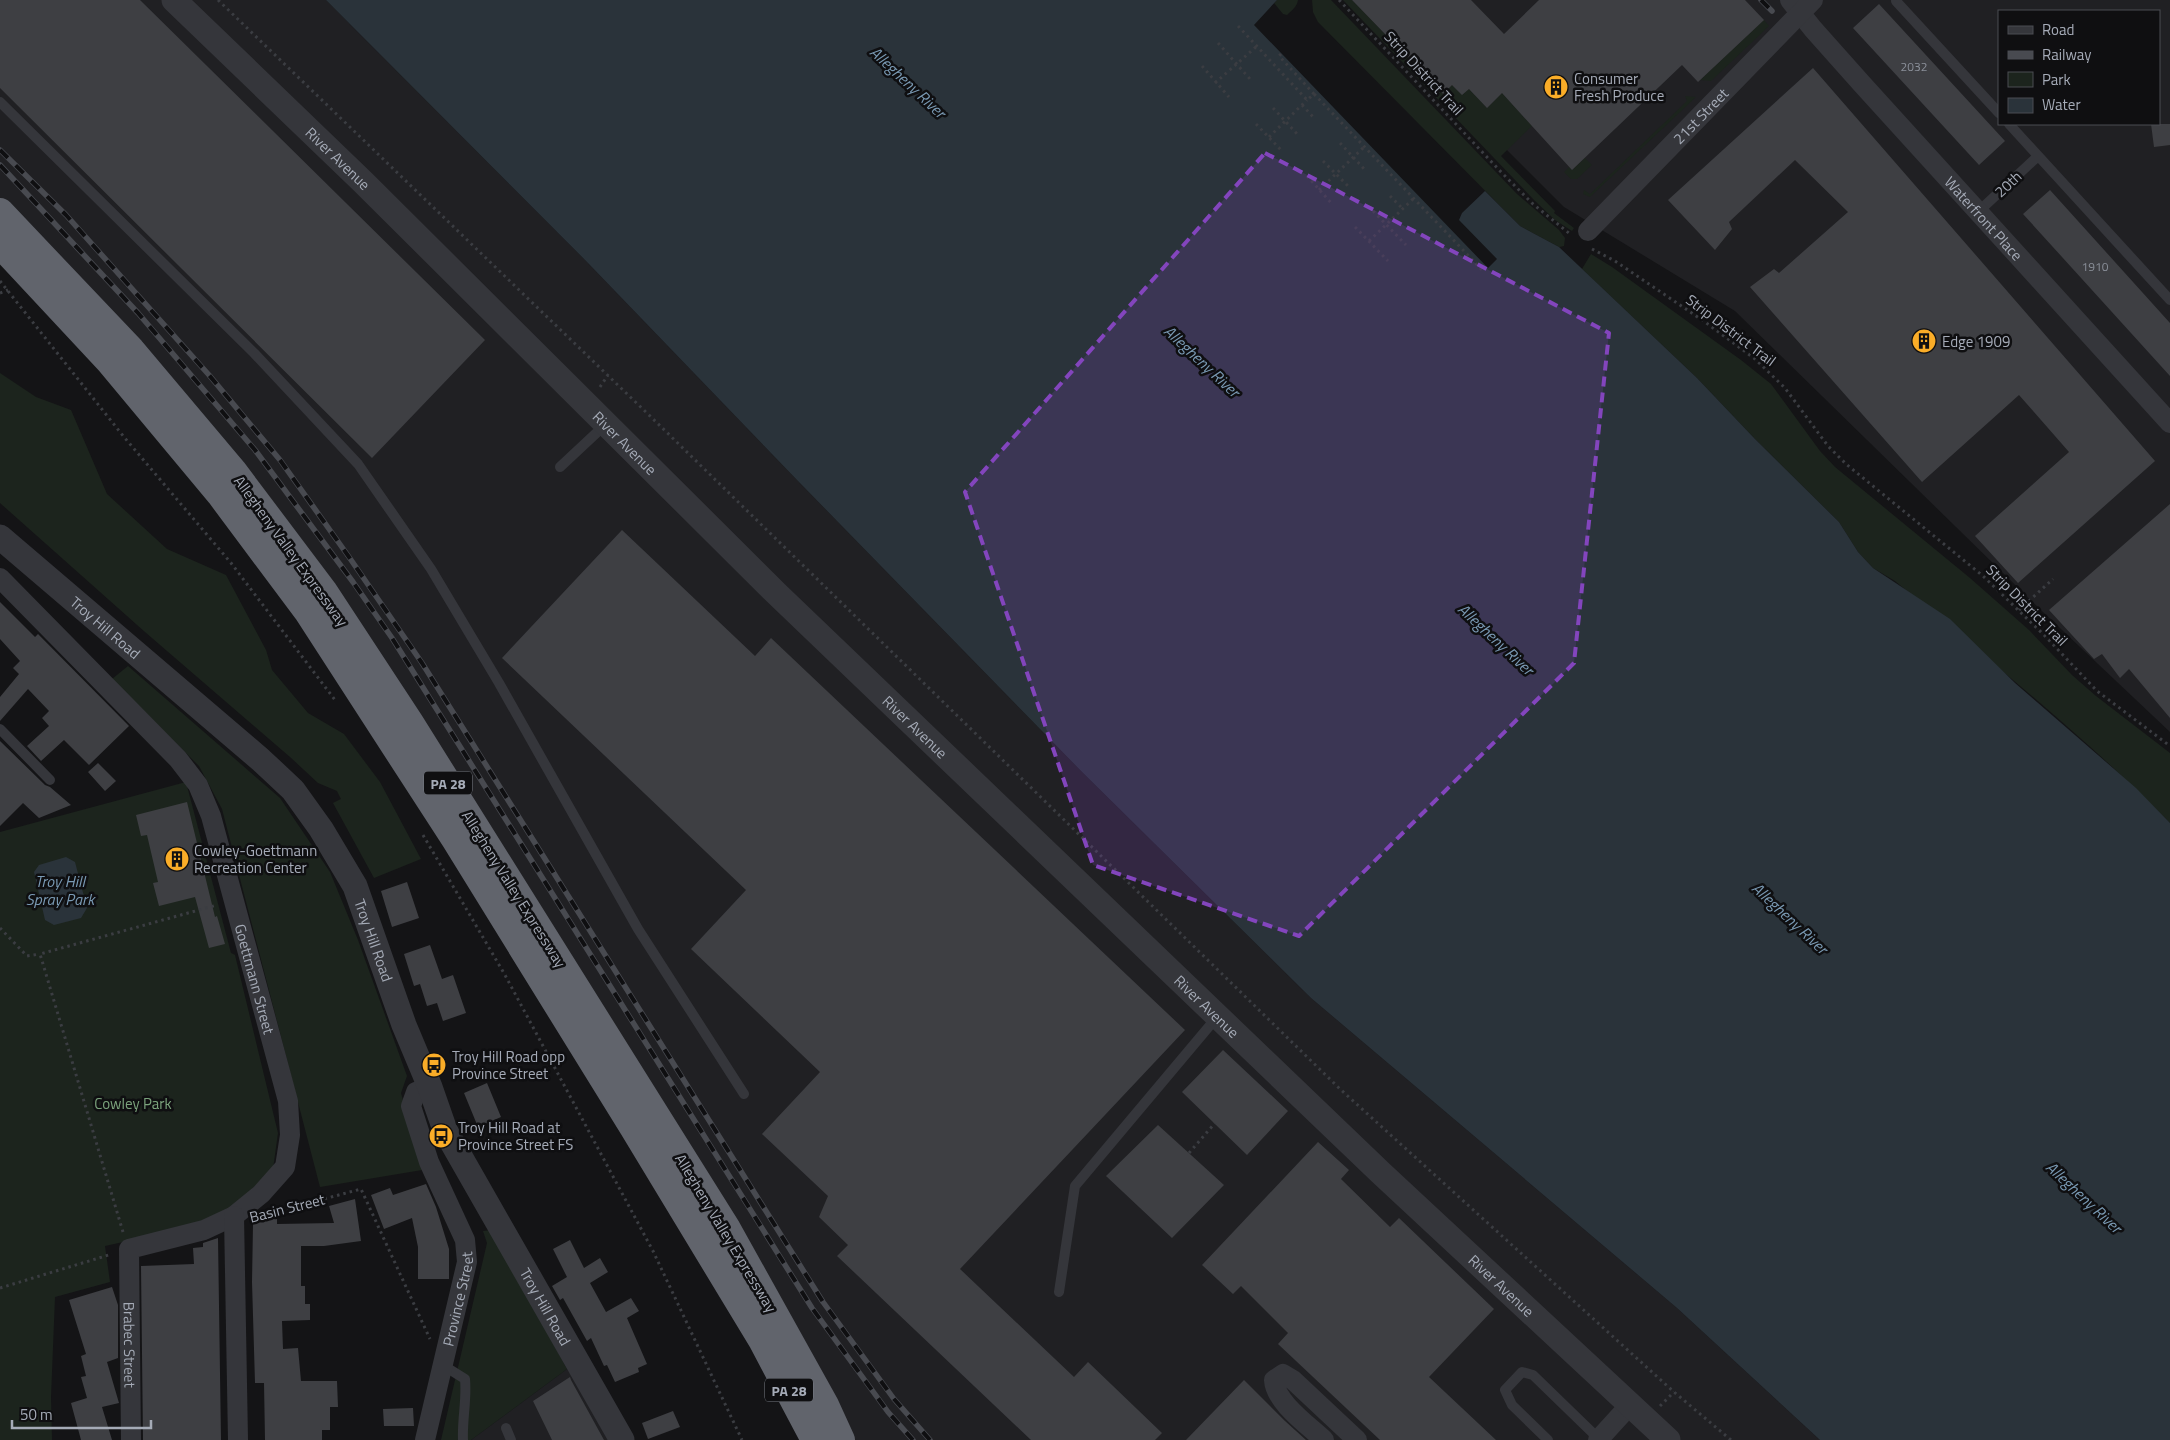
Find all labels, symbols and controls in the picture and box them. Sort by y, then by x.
legend [1998,10,2160,125]
text: Road [2042,18,2074,41]
street label: Strip District Trail [1379,26,1469,120]
water label: Allegheny River [865,40,953,125]
text: Railway [2042,43,2092,66]
house number: 2032 [1901,57,1927,76]
place label: Consumer Fresh Produce [1574,67,1664,107]
text: Park [2042,68,2071,91]
building icon: Consumer Fresh Produce [1543,74,1569,100]
street label: 21st Street [1667,82,1734,149]
text: Water [2042,93,2081,116]
street label: River Avenue [300,121,376,195]
street label: 20th [1989,165,2027,203]
street label: Waterfront Place [1939,171,2028,266]
house number: 1910 [2082,257,2109,276]
street label: Strip District Trail [1681,288,1781,372]
water label: Allegheny River [1159,319,1247,404]
building icon: Edge 1909 [1911,328,1937,354]
place label: Edge 1909 [1942,330,2010,353]
street label: River Avenue [588,405,662,480]
street label: Allegheny Valley Expressway [228,471,354,631]
street label: Strip District Trail [1981,559,2073,651]
street label: Troy Hill Road [65,591,146,664]
water label: Allegheny River [1453,597,1541,682]
street label: River Avenue [877,690,953,763]
road number: PA 28 [424,771,472,794]
street label: Allegheny Valley Expressway [456,806,572,972]
place label: Cowley-Goettmann Recreation Center [194,839,317,879]
building icon: Cowley-Goettmann Recreation Center [164,846,190,872]
water label: Troy Hill Spray Park [26,869,96,911]
water label: Allegheny River [1747,876,1835,961]
street label: Troy Hill Road [349,896,399,985]
street label: Goettmann Street [229,921,281,1037]
street label: River Avenue [1169,969,1245,1043]
place label: Troy Hill Road opp Province Street [452,1045,565,1085]
bus stop icon: Troy Hill Road opp Province Street [421,1052,447,1078]
park label: Cowley Park [94,1092,172,1115]
place label: Troy Hill Road at Province Street FS [458,1116,573,1156]
bus stop icon: Troy Hill Road at Province Street FS [428,1123,454,1149]
street label: Allegheny Valley Expressway [669,1149,783,1317]
water label: Allegheny River [2041,1155,2129,1240]
street label: Basin Street [247,1187,328,1228]
street label: River Avenue [1464,1249,1540,1322]
street label: Province Street [436,1250,479,1348]
street label: Troy Hill Road [514,1263,577,1350]
street label: Brabec Street [118,1302,142,1388]
road number: PA 28 [765,1378,813,1402]
scale bar [12,1398,151,1430]
text: 50 m [20,1403,53,1426]

